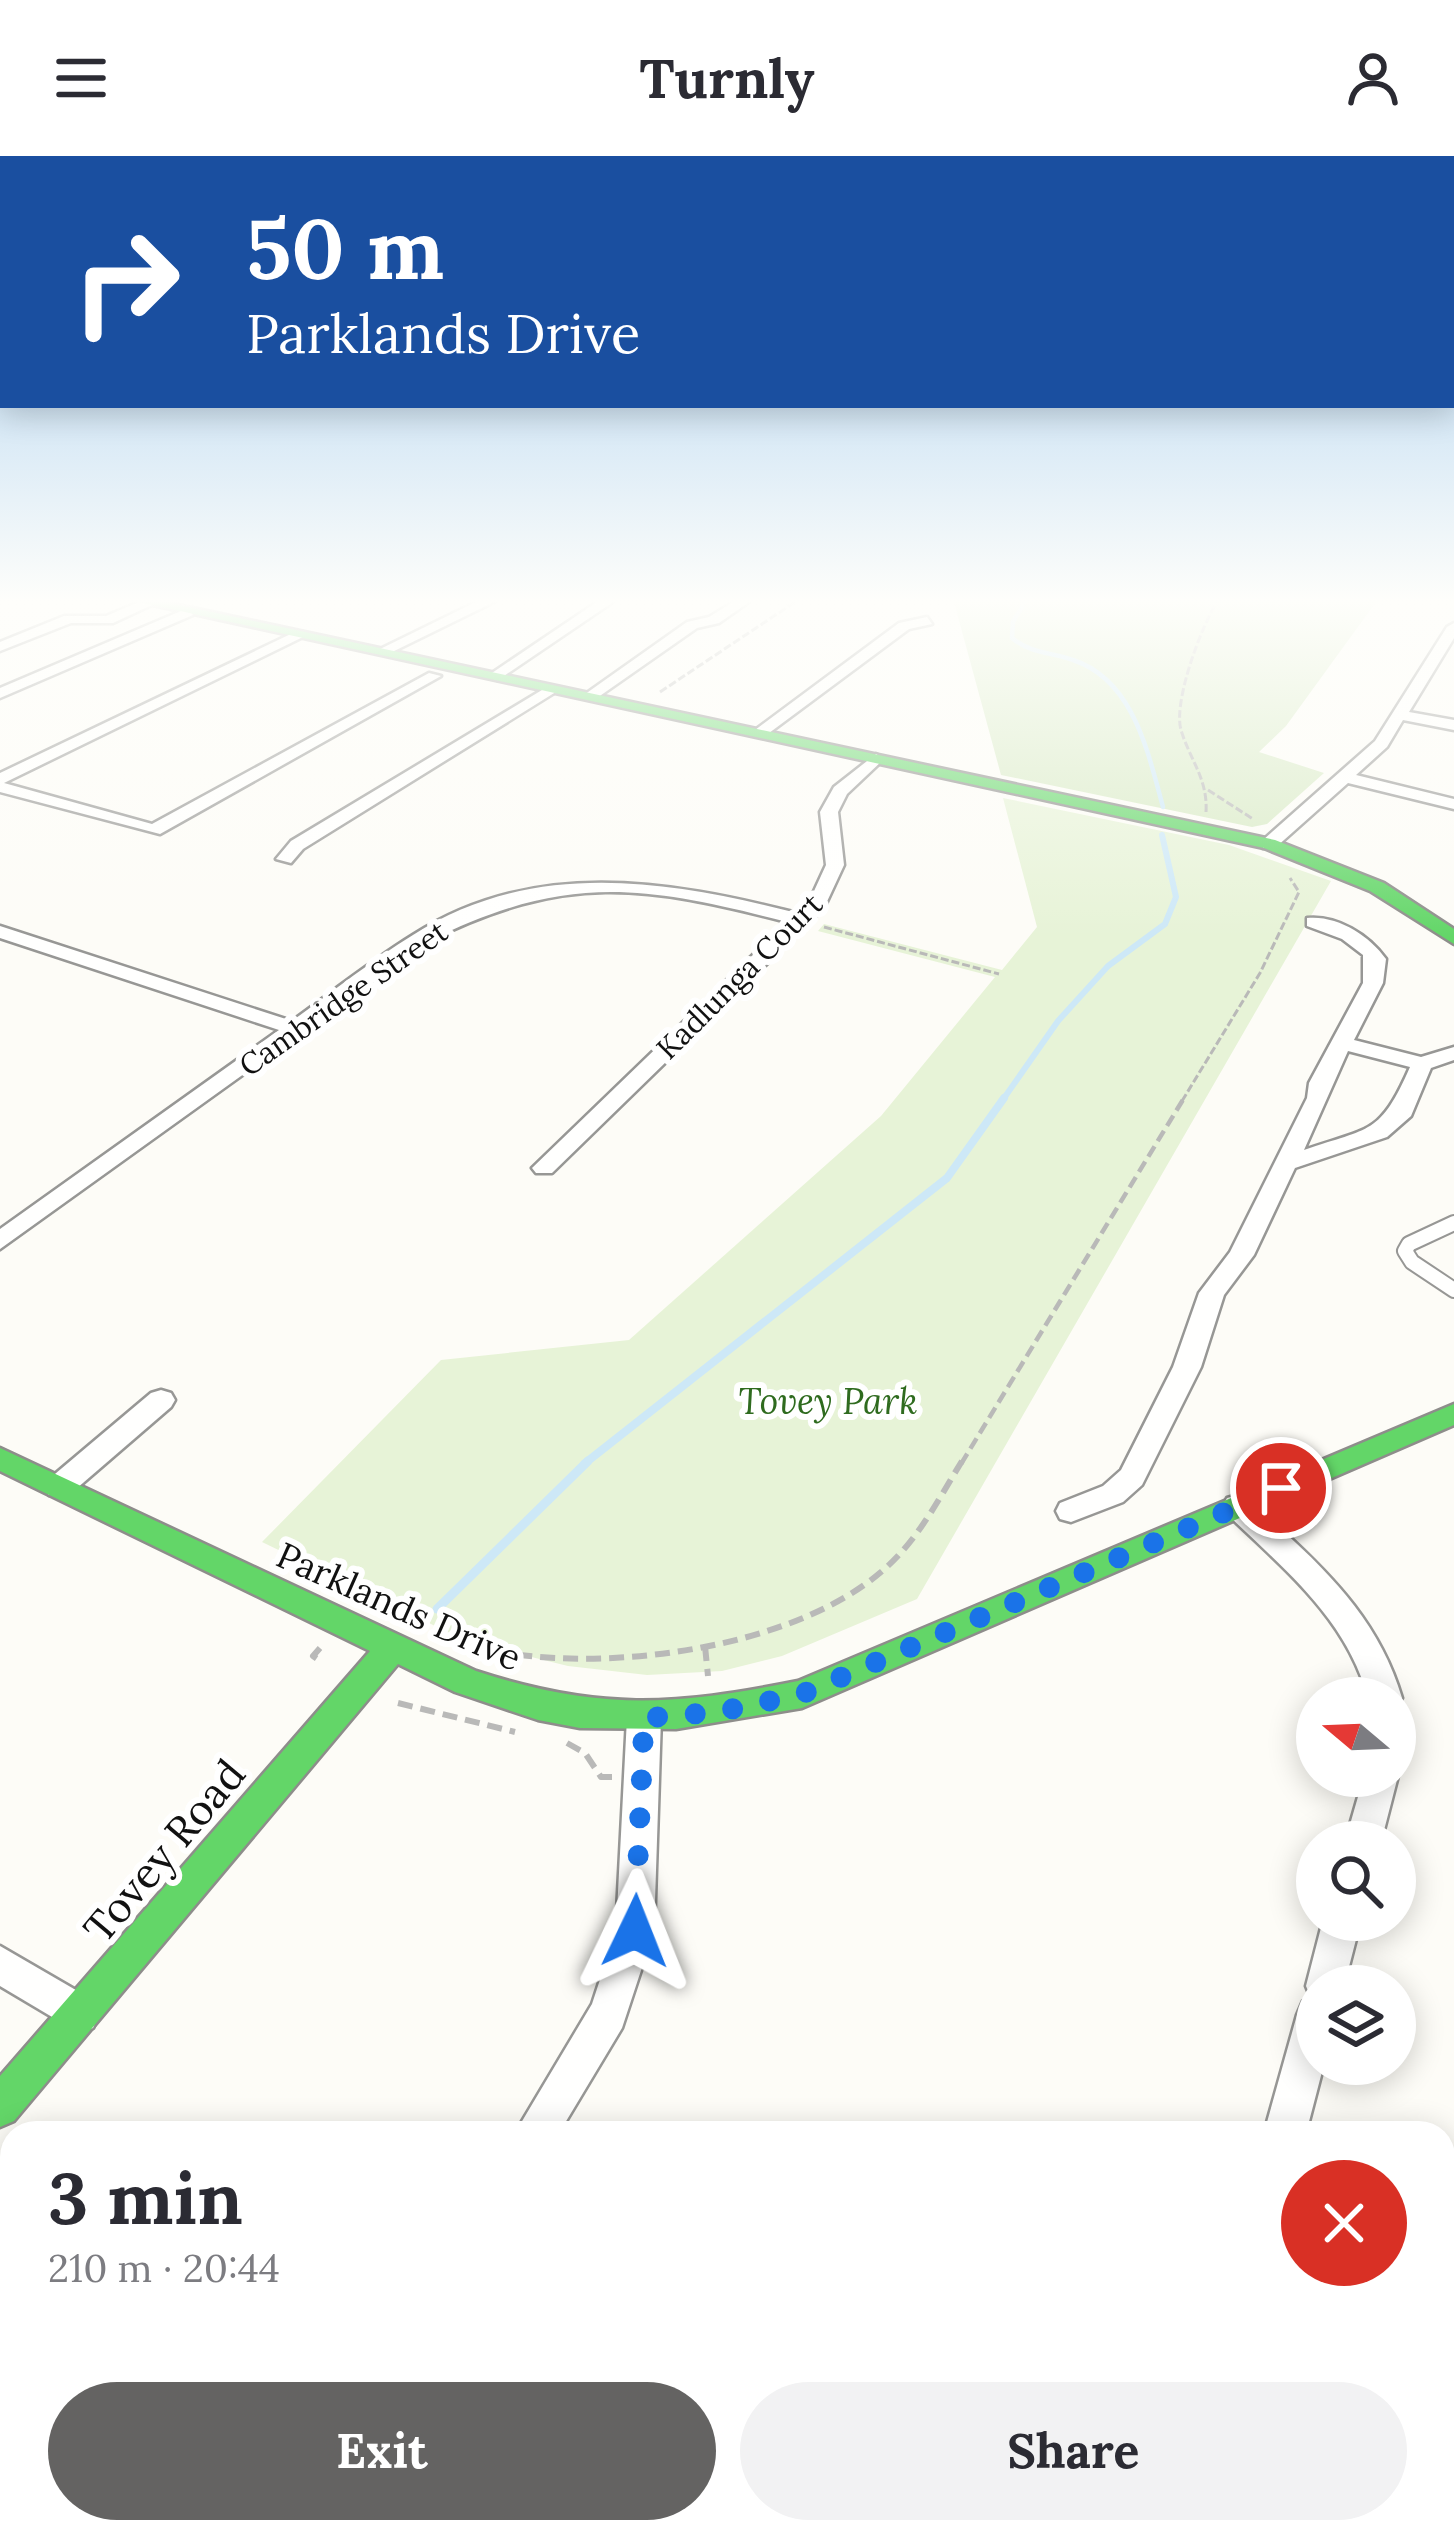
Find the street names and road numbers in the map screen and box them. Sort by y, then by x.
street label: Kadlunga Court [648,885,831,1068]
street label: Cambridge Street [231,912,455,1085]
street label: Parklands Drive [270,1532,528,1680]
street label: Tovey Road [72,1748,256,1954]

